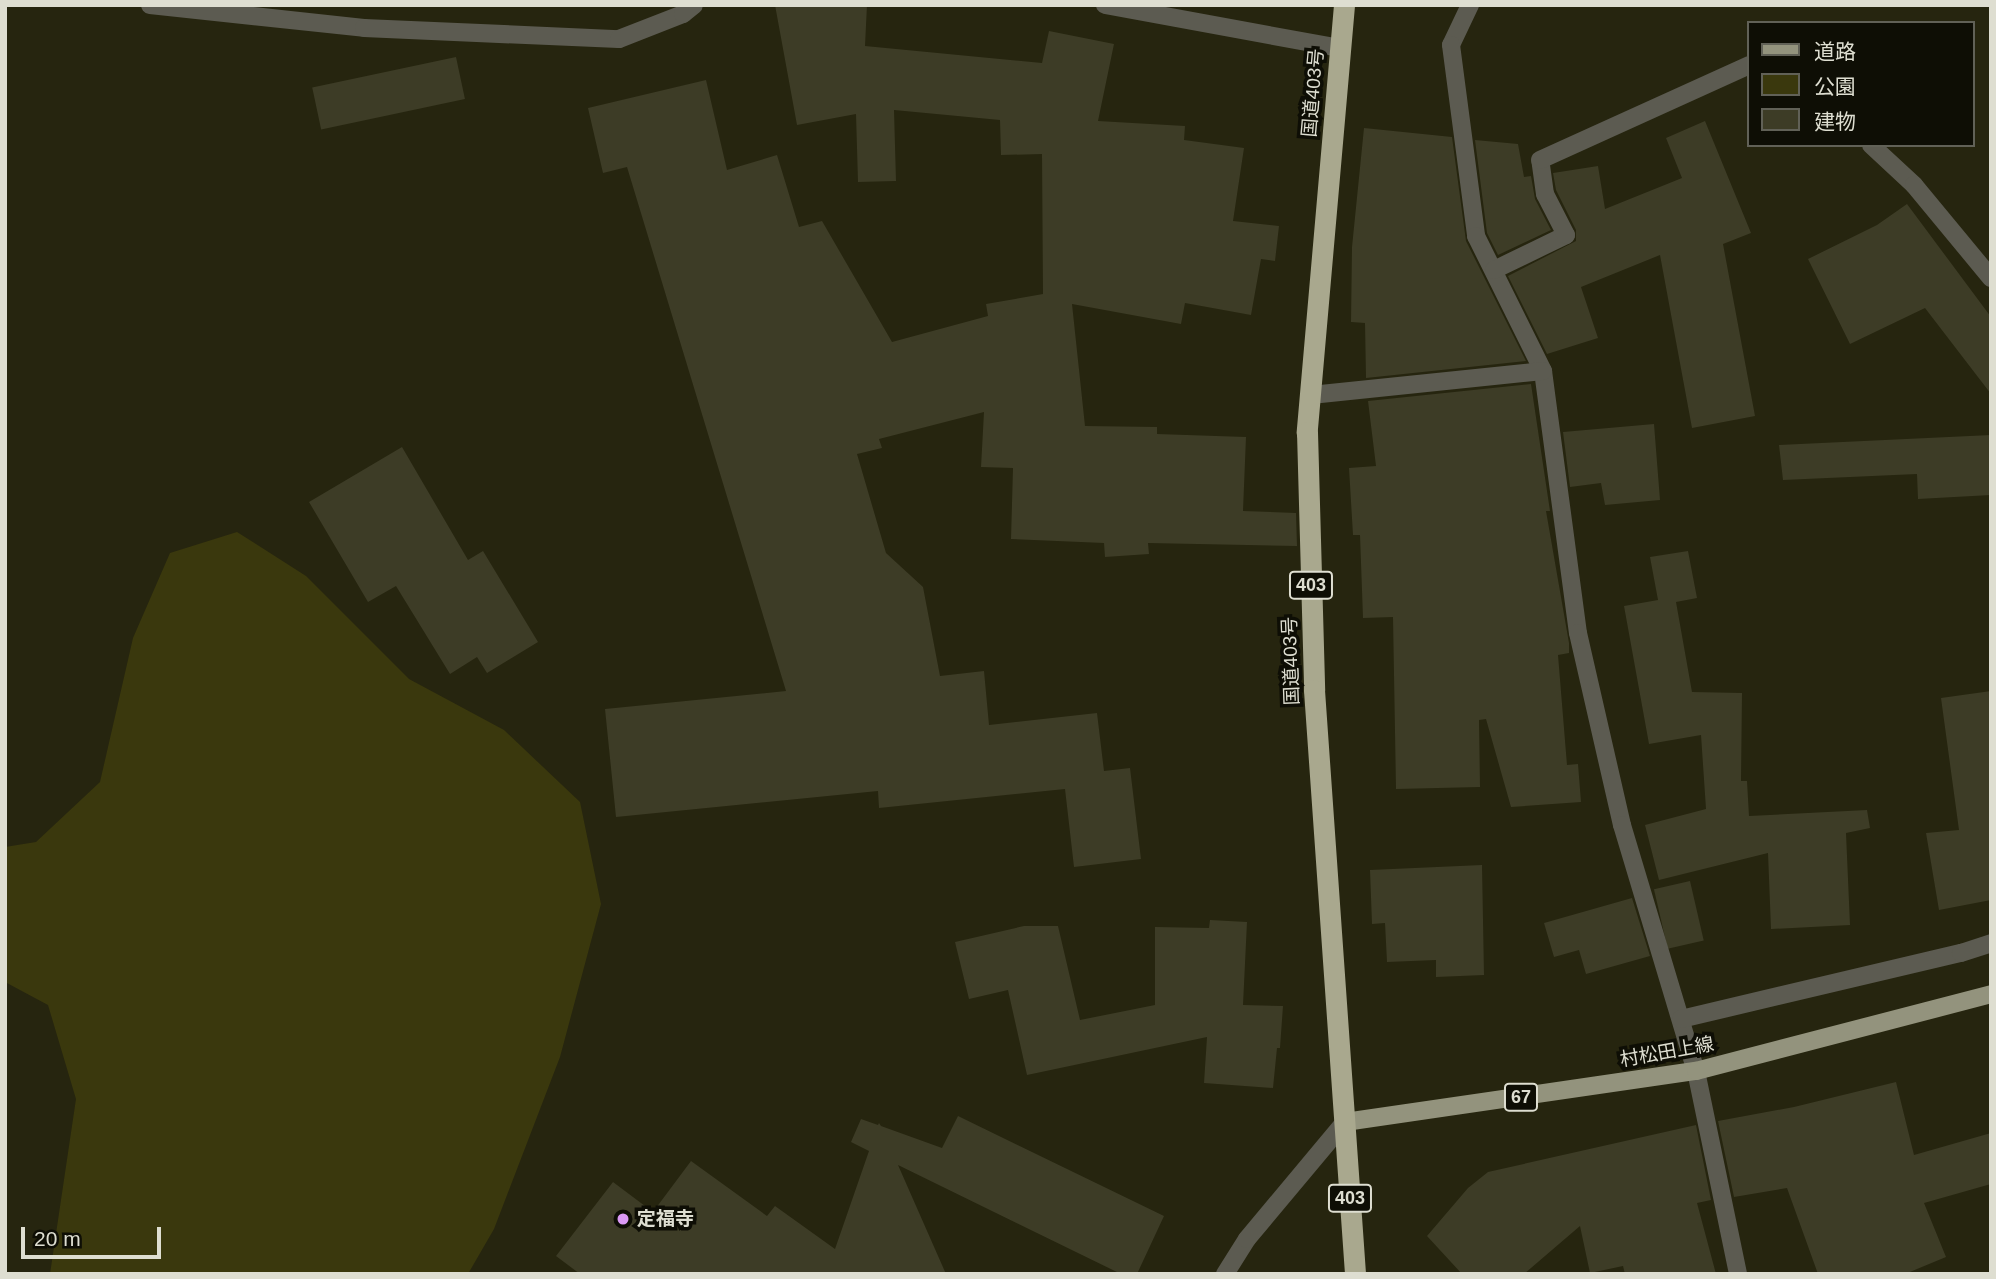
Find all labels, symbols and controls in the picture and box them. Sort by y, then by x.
legend [1748,21,1975,147]
text: 道路 [1814,40,1856,63]
street label: 国道403号 [1298,48,1328,138]
text: 公園 [1814,75,1856,98]
text: 建物 [1814,110,1856,133]
road number: 403 [1288,570,1334,600]
street label: 国道403号 [1278,616,1304,706]
street label: 村松田上線 [1618,1033,1716,1071]
road number: 67 [1504,1082,1538,1112]
road number: 403 [1327,1184,1373,1212]
place label: 定福寺 [637,1208,694,1230]
marker: 定福寺 [615,1211,631,1227]
scale bar [24,1212,164,1256]
text: 20 m [34,1227,81,1250]

